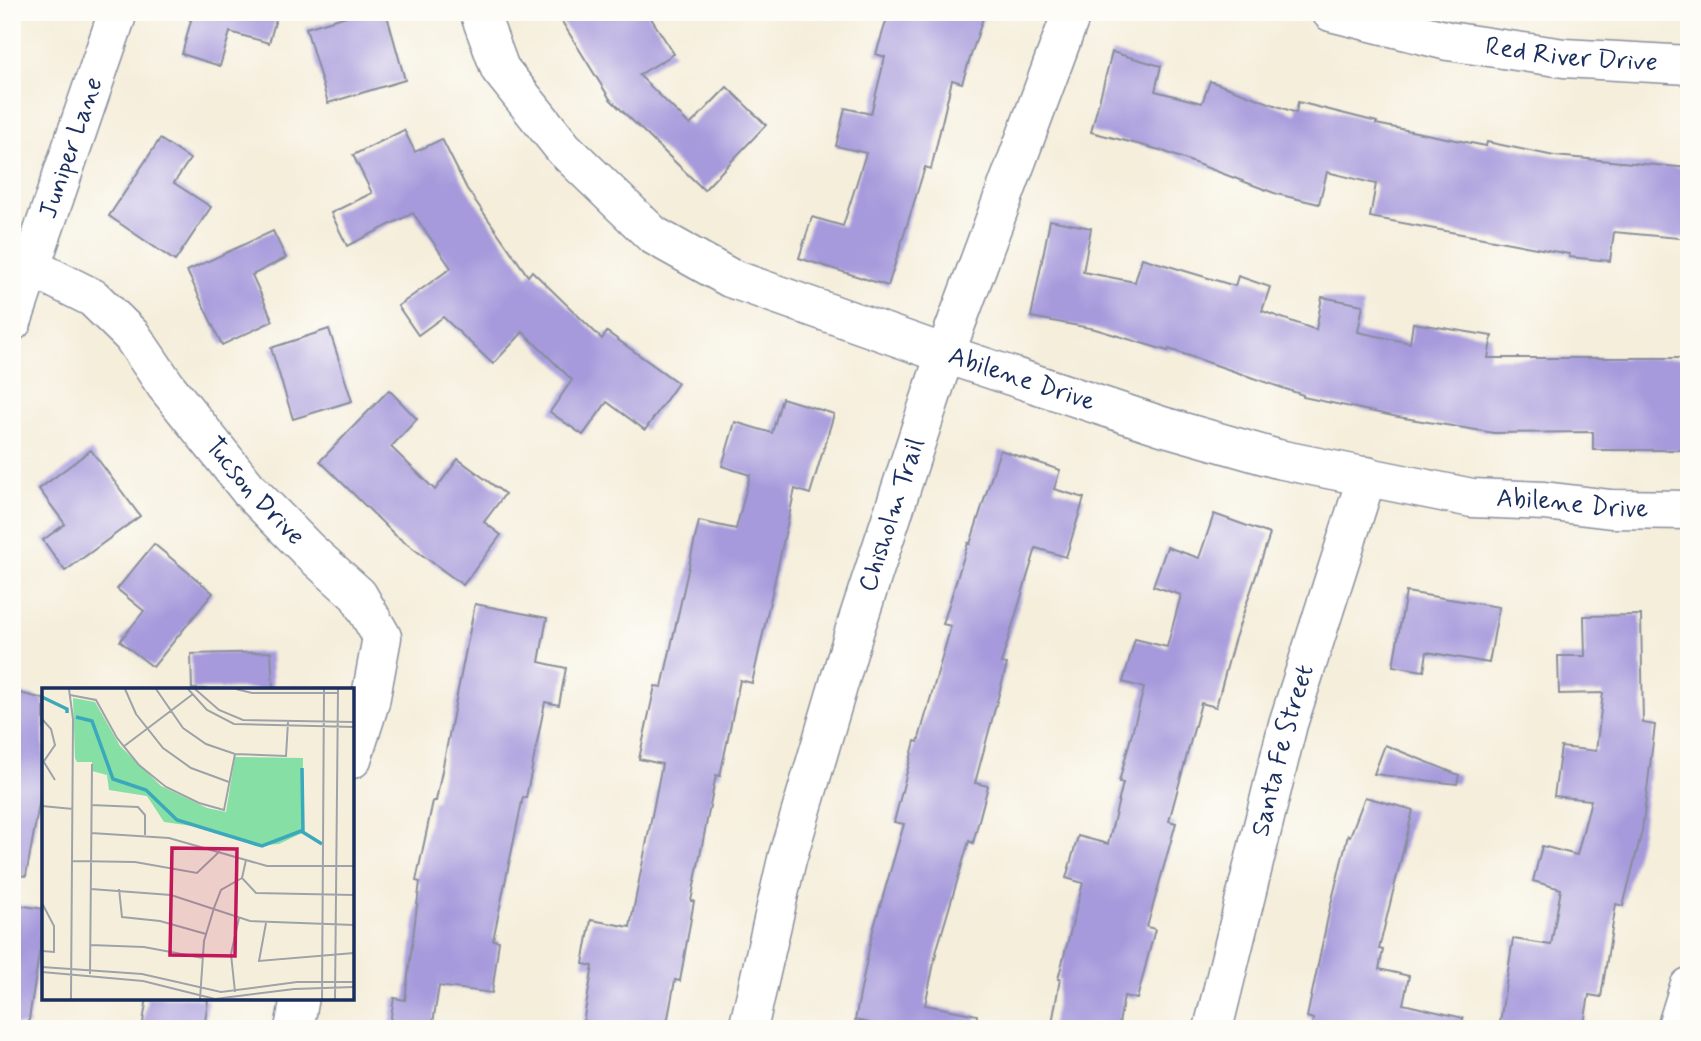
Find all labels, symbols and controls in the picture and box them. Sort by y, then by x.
street label: Red River Drive [1483,30,1659,80]
street label: Juniper Lane [32,73,112,223]
street label: Abilene Drive [944,339,1099,420]
street label: Tucson Drive [197,430,312,553]
street label: Chisholm Trail [851,434,933,596]
street label: Abilene Drive [1496,482,1649,526]
street label: Santa Fe Street [1244,660,1323,840]
inset map [42,688,354,999]

